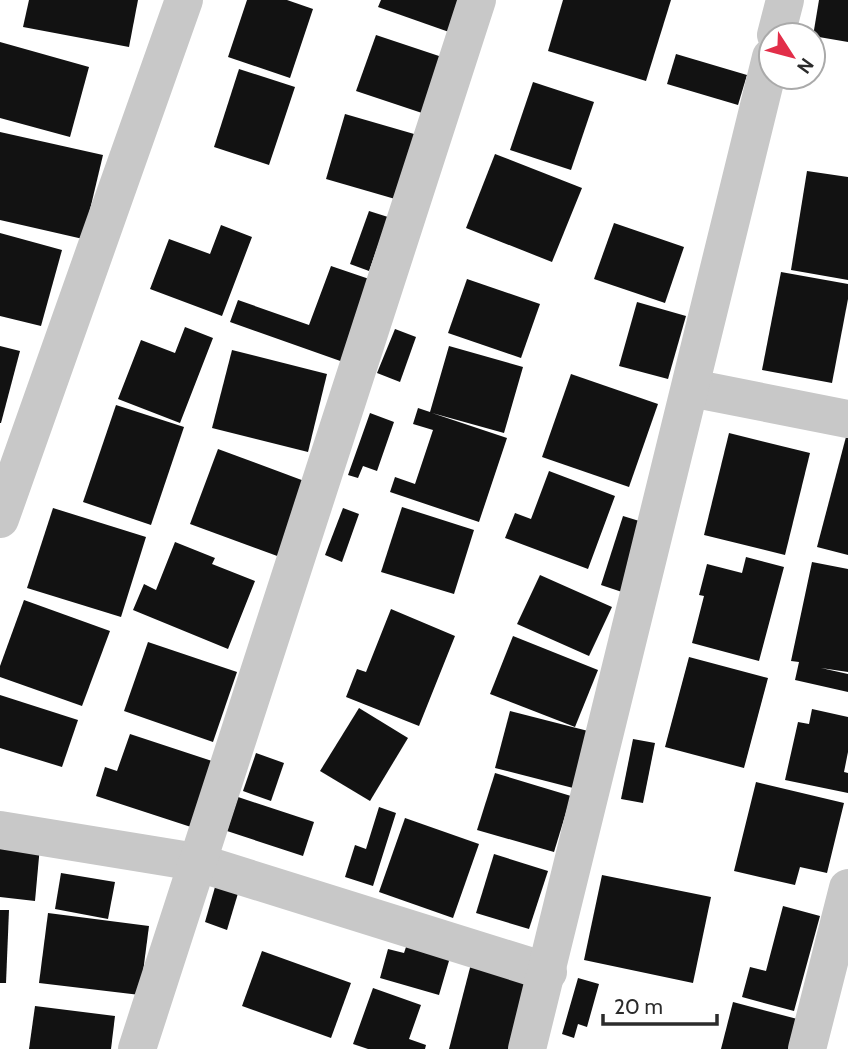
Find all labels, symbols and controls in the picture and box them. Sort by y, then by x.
north arrow [757,21,827,91]
text: N [792,54,819,78]
scale bar [603,982,717,1026]
text: 20 m [614,994,663,1019]

